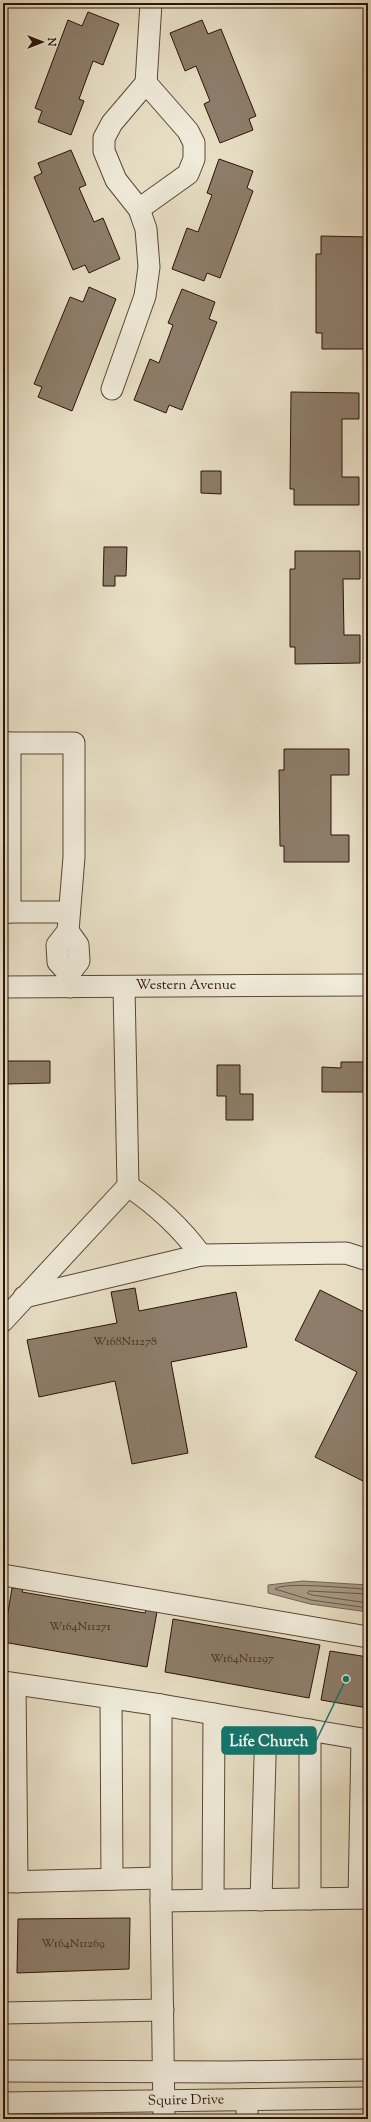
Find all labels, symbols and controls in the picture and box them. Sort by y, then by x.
north arrow [22,22,62,62]
text: N [43,37,59,47]
street label: Western Avenue [136,976,236,996]
house number: W168N11278 [93,1333,157,1351]
house number: W164N11271 [49,1618,111,1636]
house number: W164N11297 [210,1650,274,1668]
callout: Life Church [222,1727,316,1754]
text: Life Church [230,1732,309,1753]
house number: W164N11269 [41,1935,105,1953]
street label: Squire Drive [148,2090,224,2112]

